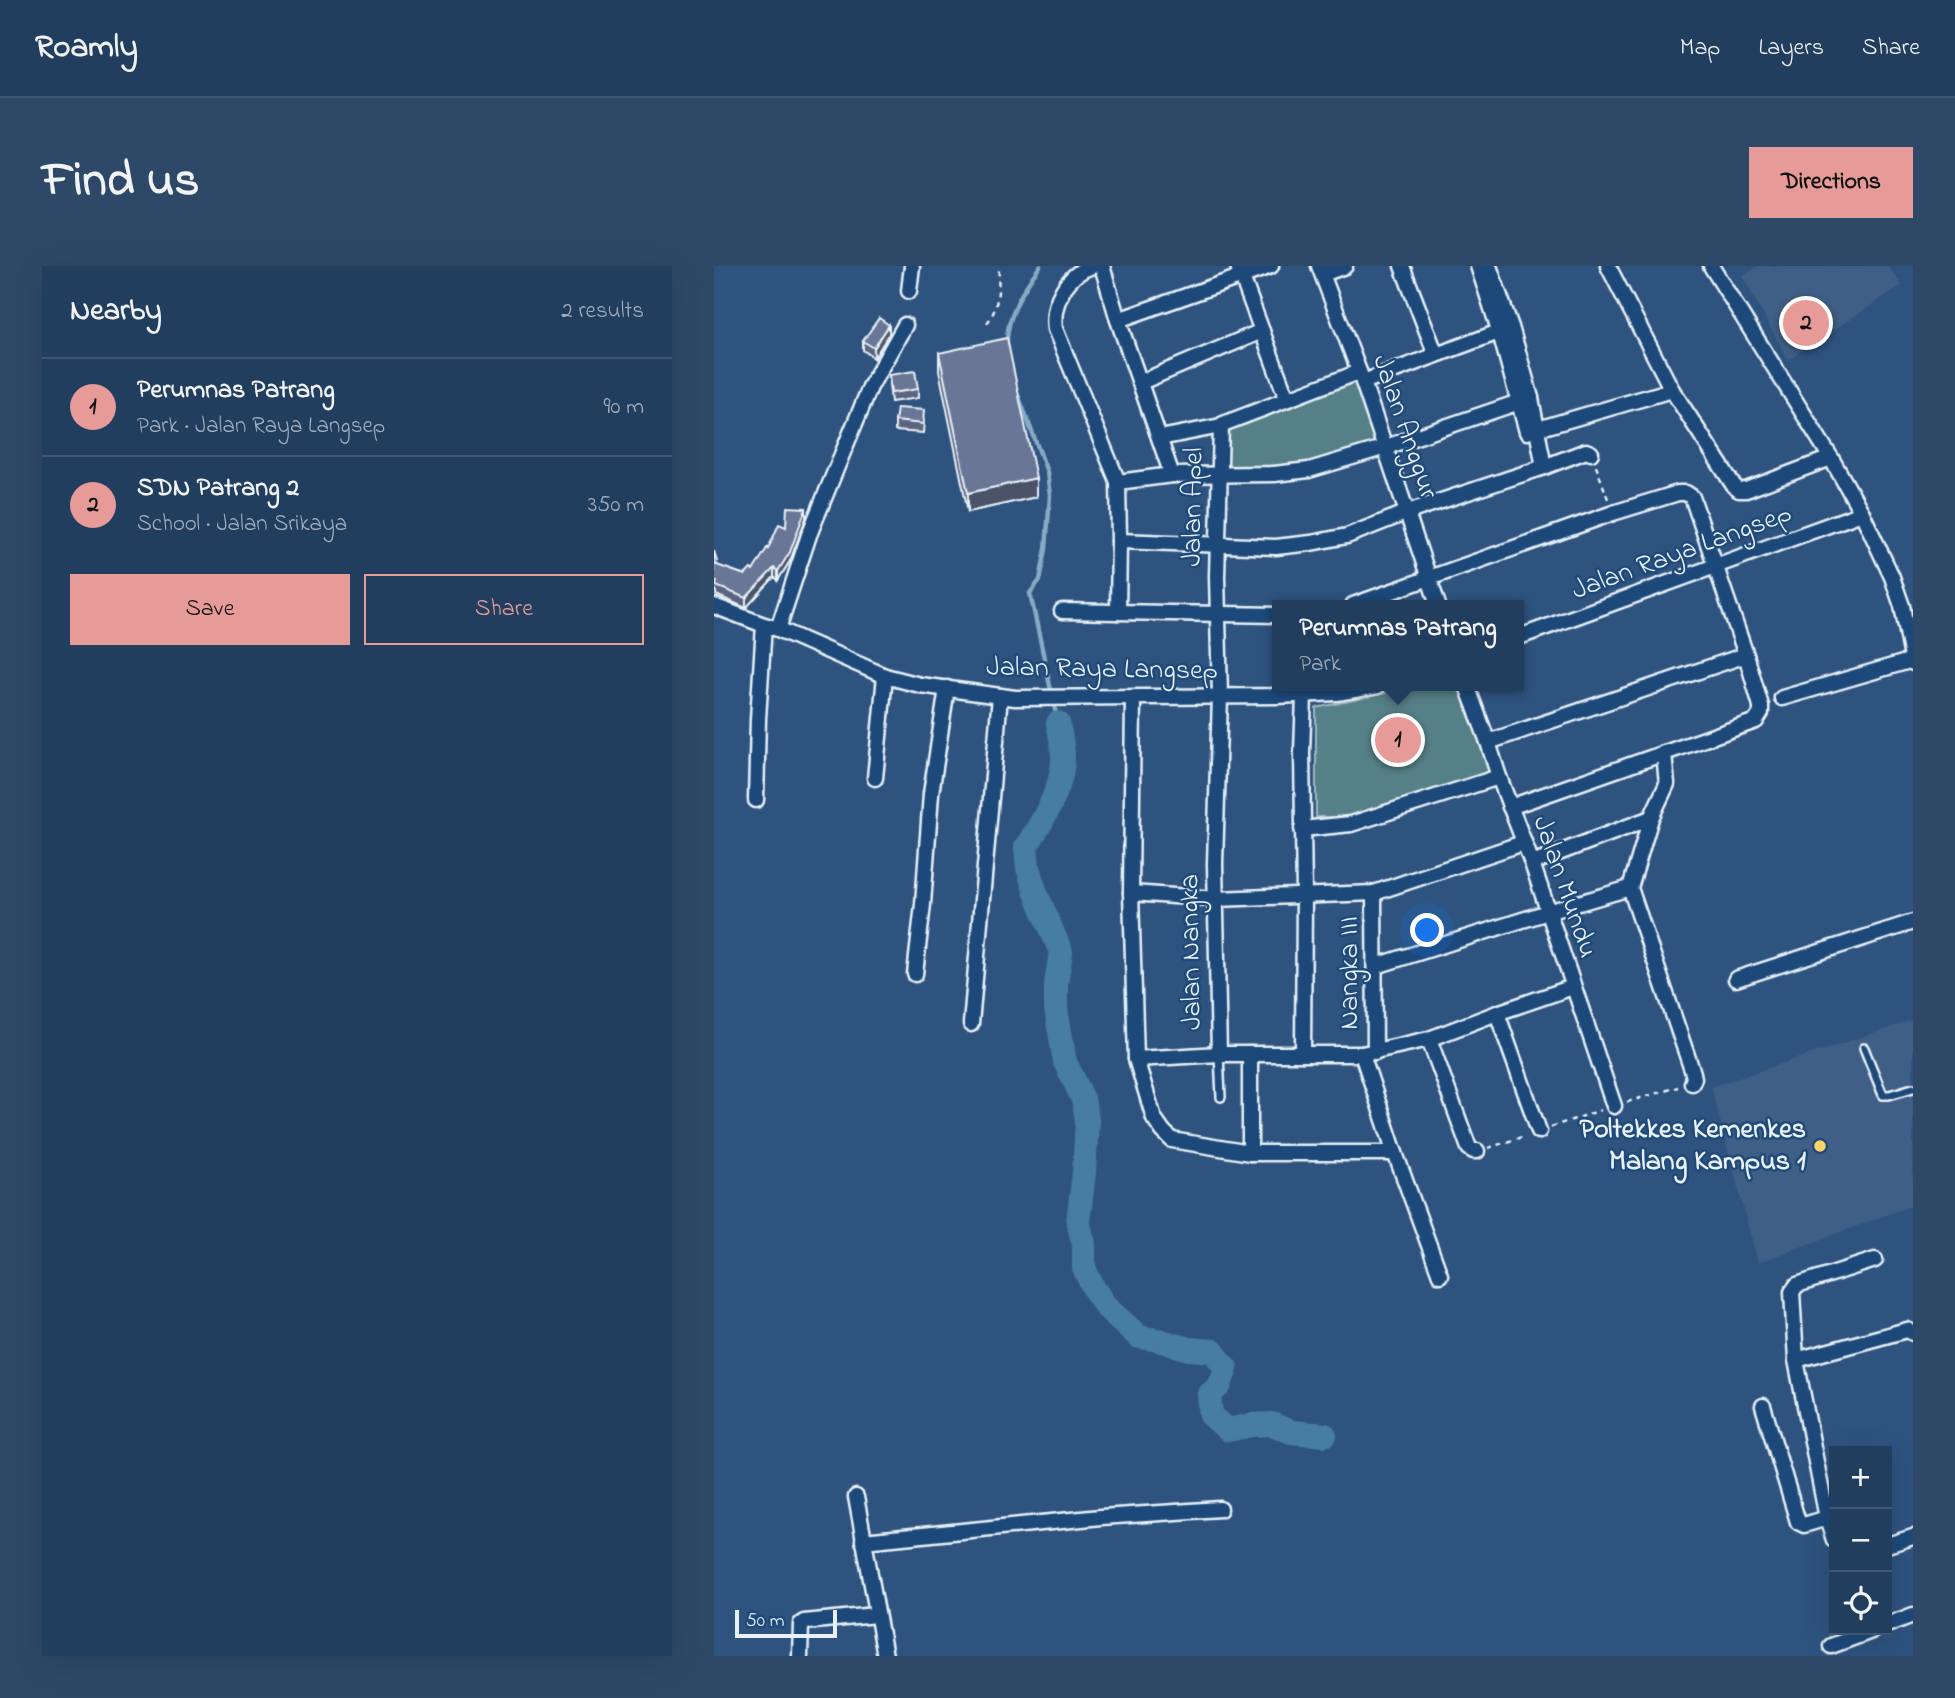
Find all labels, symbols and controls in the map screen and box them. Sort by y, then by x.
text: Roamly [35,24,138,72]
text: Map [1680,31,1720,66]
text: Layers [1758,31,1824,66]
text: Share [1862,31,1920,66]
text: Find us [42,146,199,218]
button: Directions [1749,147,1913,218]
text: Nearby [70,290,162,334]
text: 2 results [561,295,644,328]
pin: 2 [1783,297,1829,349]
street label: Jalan Anggur [1360,349,1448,505]
text: Perumnas Patrang [137,372,335,410]
text: 1 [89,391,97,424]
text: 90 m [604,391,644,424]
text: Park · Jalan Raya Langsep [137,410,385,443]
street label: Jalan Apel [1172,447,1216,567]
text: SDN Patrang 2 [137,470,299,508]
text: 2 [87,489,99,522]
text: 350 m [588,489,644,522]
street label: Jalan Raya Langsep [1566,494,1798,612]
text: School · Jalan Srikaya [137,508,347,541]
button: Save [70,574,350,645]
button: Share [364,574,644,645]
popup [1272,600,1524,691]
text: Perumnas Patrang [1299,610,1497,648]
street label: Jalan Raya Langsep [986,647,1218,693]
text: Park [1299,648,1341,681]
pin: 1 [1375,714,1421,766]
street label: Jalan Mundu [1521,810,1607,964]
street label: Jalan Nangka [1170,874,1214,1030]
your location [1410,913,1444,947]
street label: Nangka III [1330,916,1371,1030]
place label: Poltekkes Kemenkes Malang Kampus 1 [1580,1110,1806,1184]
marker: Poltekkes Kemenkes Malang Kampus 1 [1812,1138,1828,1154]
map controls [1829,1446,1892,1635]
button: + [1829,1446,1892,1509]
button: − [1829,1509,1892,1572]
button: locate [1829,1572,1892,1635]
scale bar [735,1607,836,1639]
text: 50 m [746,1608,785,1635]

